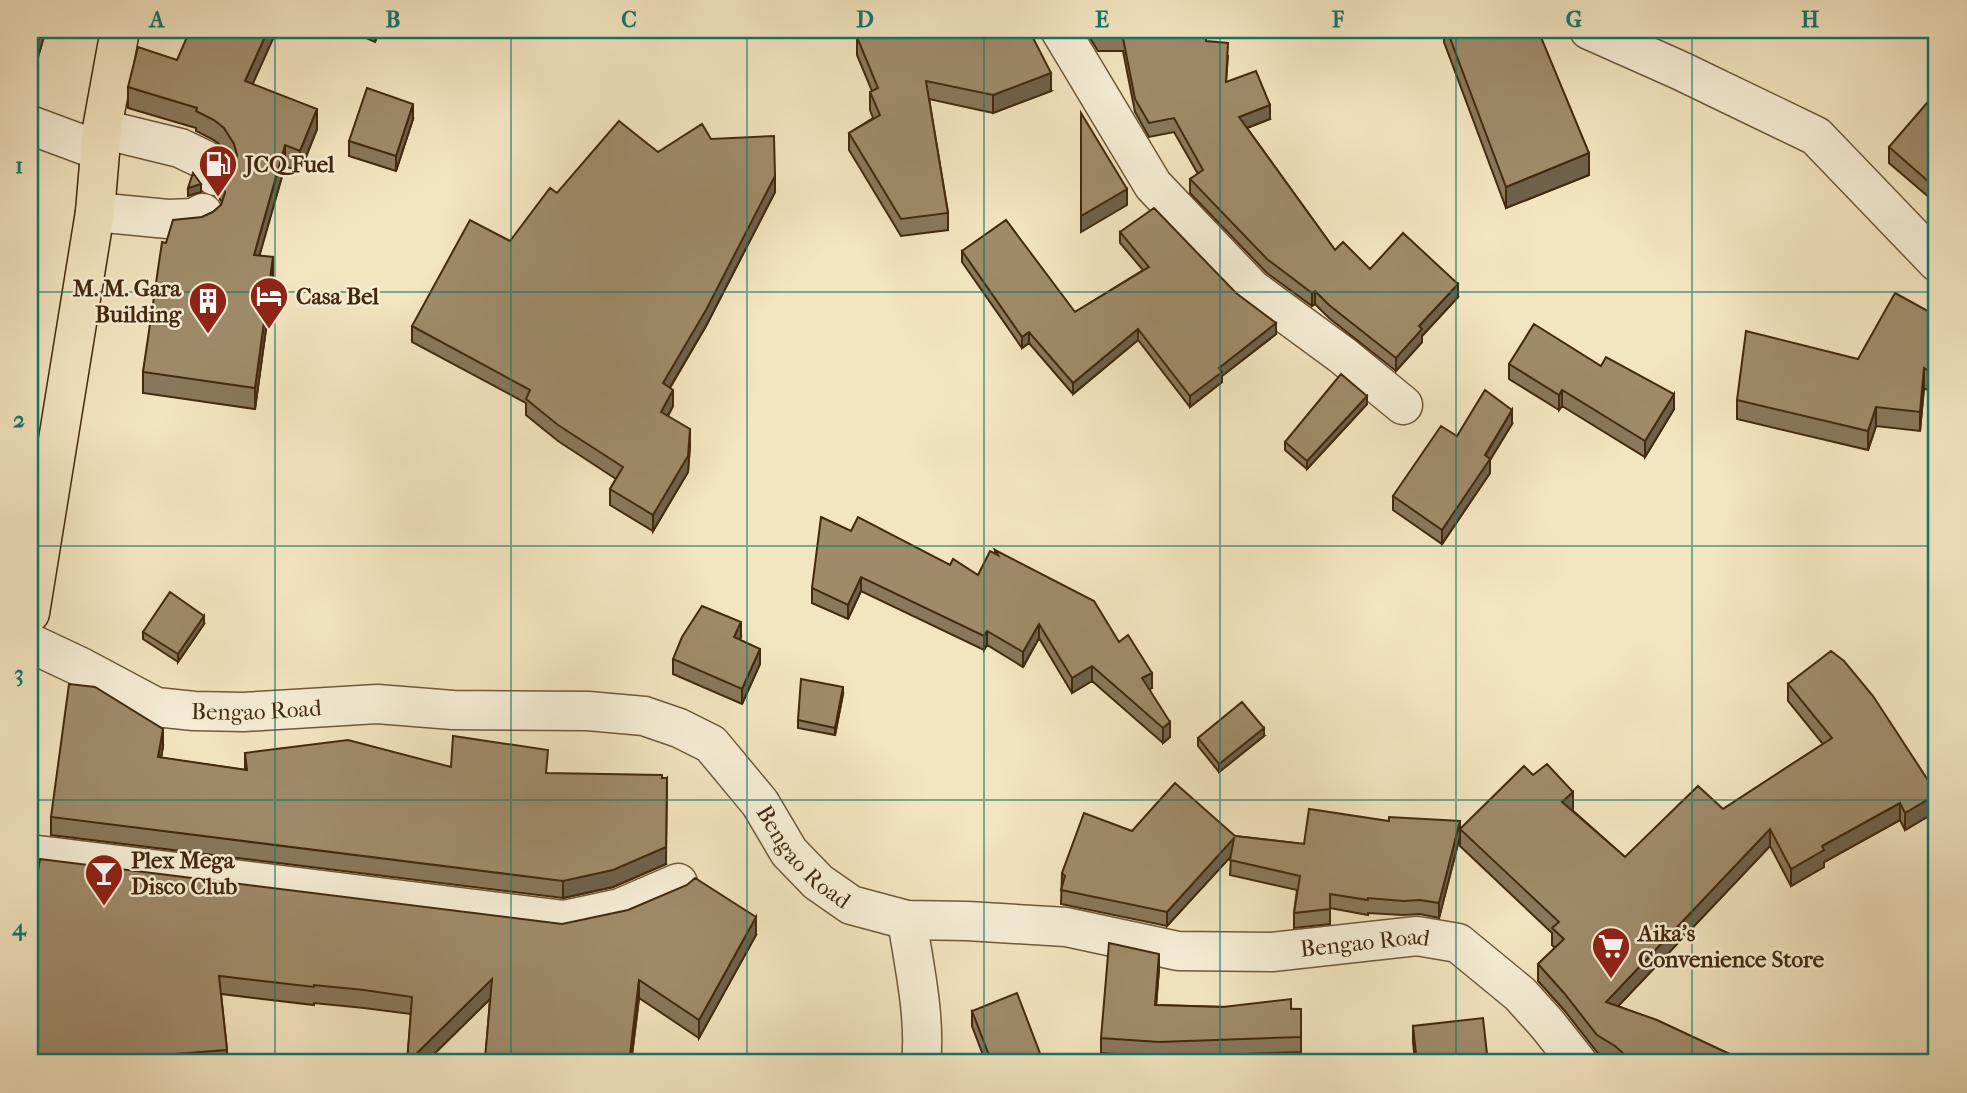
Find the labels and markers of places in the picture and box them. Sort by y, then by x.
fuel station icon: JCQ Fuel [197,143,239,198]
place label: JCQ Fuel [243,151,335,178]
place label: M. M. Gara Building [73,275,182,328]
hotel icon: Casa Bel [248,275,290,330]
building icon: M. M. Gara Building [187,280,229,335]
place label: Casa Bel [296,283,379,310]
place label: Plex Mega Disco Club [131,847,237,900]
bar icon: Plex Mega Disco Club [83,852,125,907]
place label: Aika's Convenience Store [1636,920,1825,973]
supermarket icon: Aika's Convenience Store [1590,925,1632,980]

